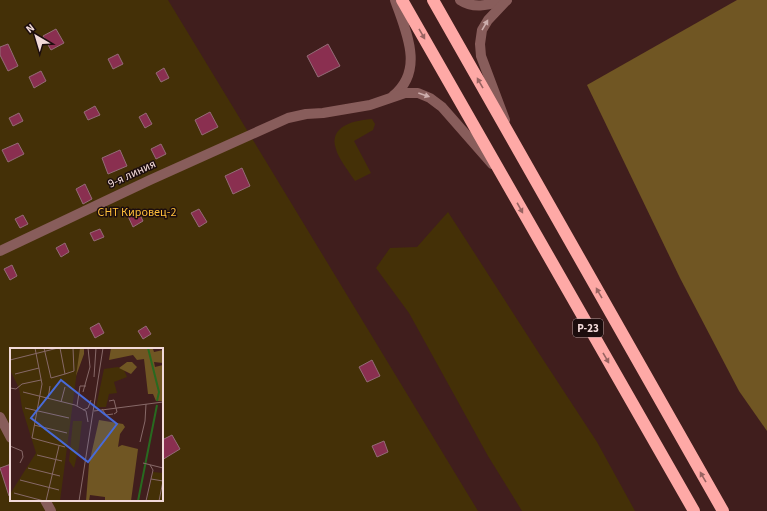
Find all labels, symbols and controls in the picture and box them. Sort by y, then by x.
north arrow [16,16,56,56]
one-way arrow [482,19,489,31]
text: N [23,20,38,37]
one-way arrow [419,28,426,40]
one-way arrow [476,77,483,89]
one-way arrow [418,93,430,99]
street label: 9-я линия [105,156,159,192]
one-way arrow [517,203,523,214]
park label: СНТ Кировец-2 [98,204,176,221]
one-way arrow [596,287,603,298]
road number: Р-23 [573,319,603,337]
inset map [10,348,163,501]
one-way arrow [602,352,609,364]
one-way arrow [700,471,707,483]

